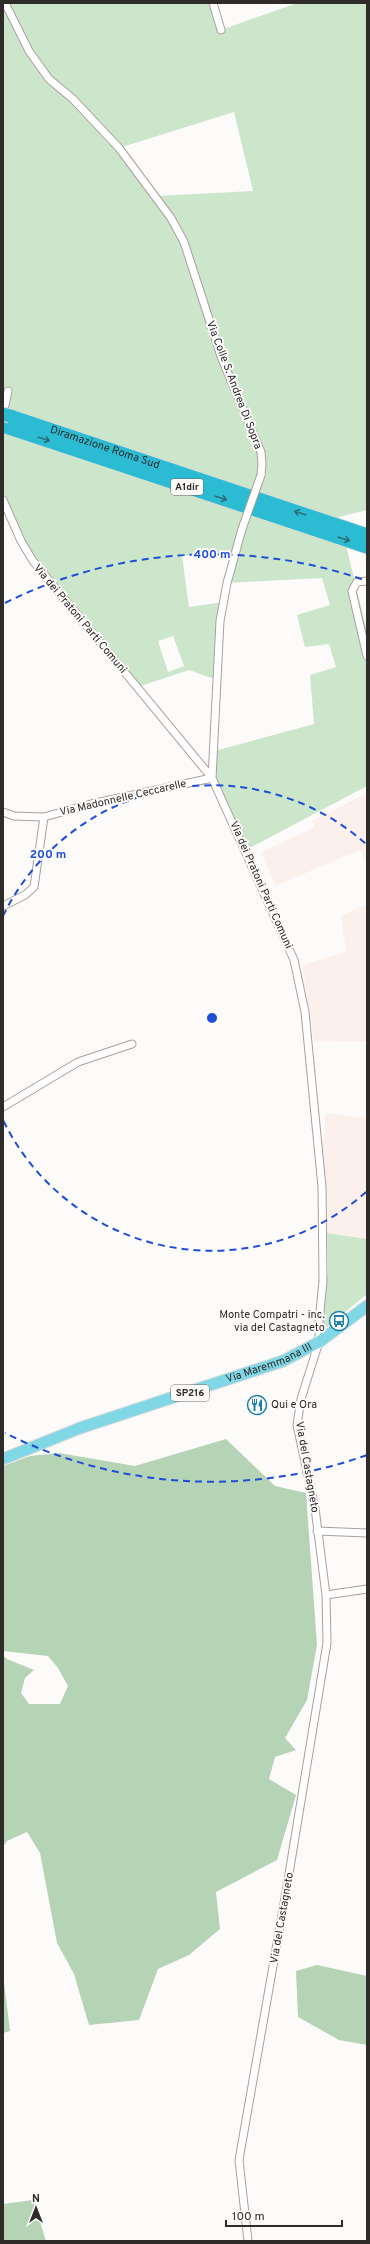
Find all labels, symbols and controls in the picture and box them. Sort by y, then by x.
street label: Via Colle S. Andrea Di Sopra [203,319,265,451]
street label: Diramazione Roma Sud [48,423,161,472]
one-way arrow [38,436,50,444]
road number: A1dir [171,479,203,495]
one-way arrow [214,495,227,502]
one-way arrow [294,508,306,516]
one-way arrow [338,536,351,543]
text: 400 m [193,547,231,563]
street label: Via dei Pratoni Parti Comuni [30,561,130,677]
street label: Via Madonnelle Ceccarelle [58,777,188,819]
street label: Via dei Pratoni Parti Comuni [226,819,296,951]
text: 200 m [30,847,66,863]
centre of rings [205,1011,219,1025]
place label: Monte Compatri - inc. via del Castagneto [219,1308,325,1335]
bus stop icon: Monte Compatri - inc. via del Castagneto [328,1310,350,1332]
street label: Via Maremmana III [224,1340,315,1386]
road number: SP216 [171,1385,209,1401]
restaurant icon: Qui e Ora [246,1394,268,1416]
place label: Qui e Ora [271,1398,317,1412]
street label: Via del Castagneto [292,1420,322,1514]
street label: Via del Castagneto [267,1871,297,1965]
north arrow [16,2188,56,2228]
text: N [32,2192,40,2206]
scale bar [226,2202,342,2228]
text: 100 m [232,2209,265,2225]

